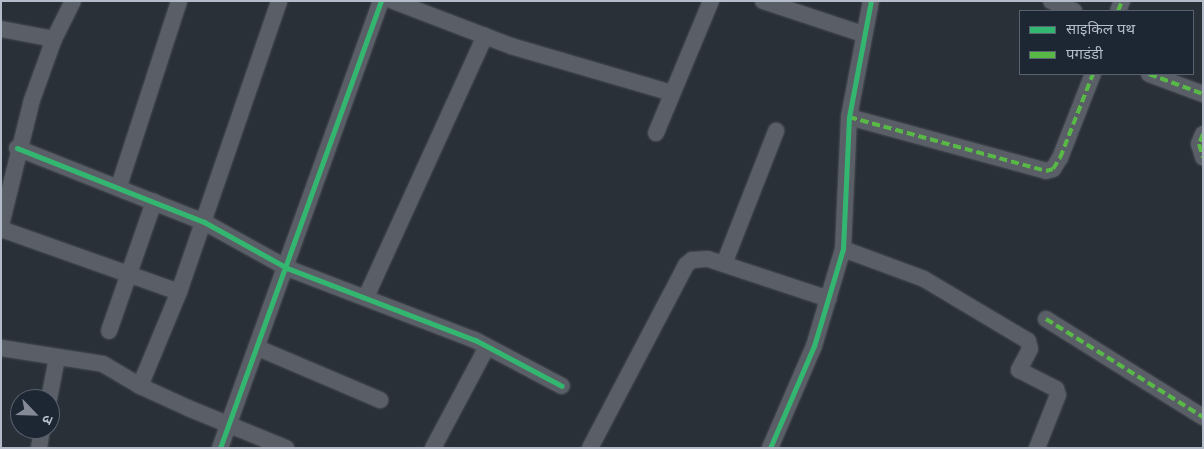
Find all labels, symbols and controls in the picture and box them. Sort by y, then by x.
legend [1019,10,1194,75]
text: साइकिल पथ [1066,19,1135,38]
text: पगडंडी [1066,44,1103,63]
north arrow [10,389,60,439]
text: उ [38,412,58,427]

